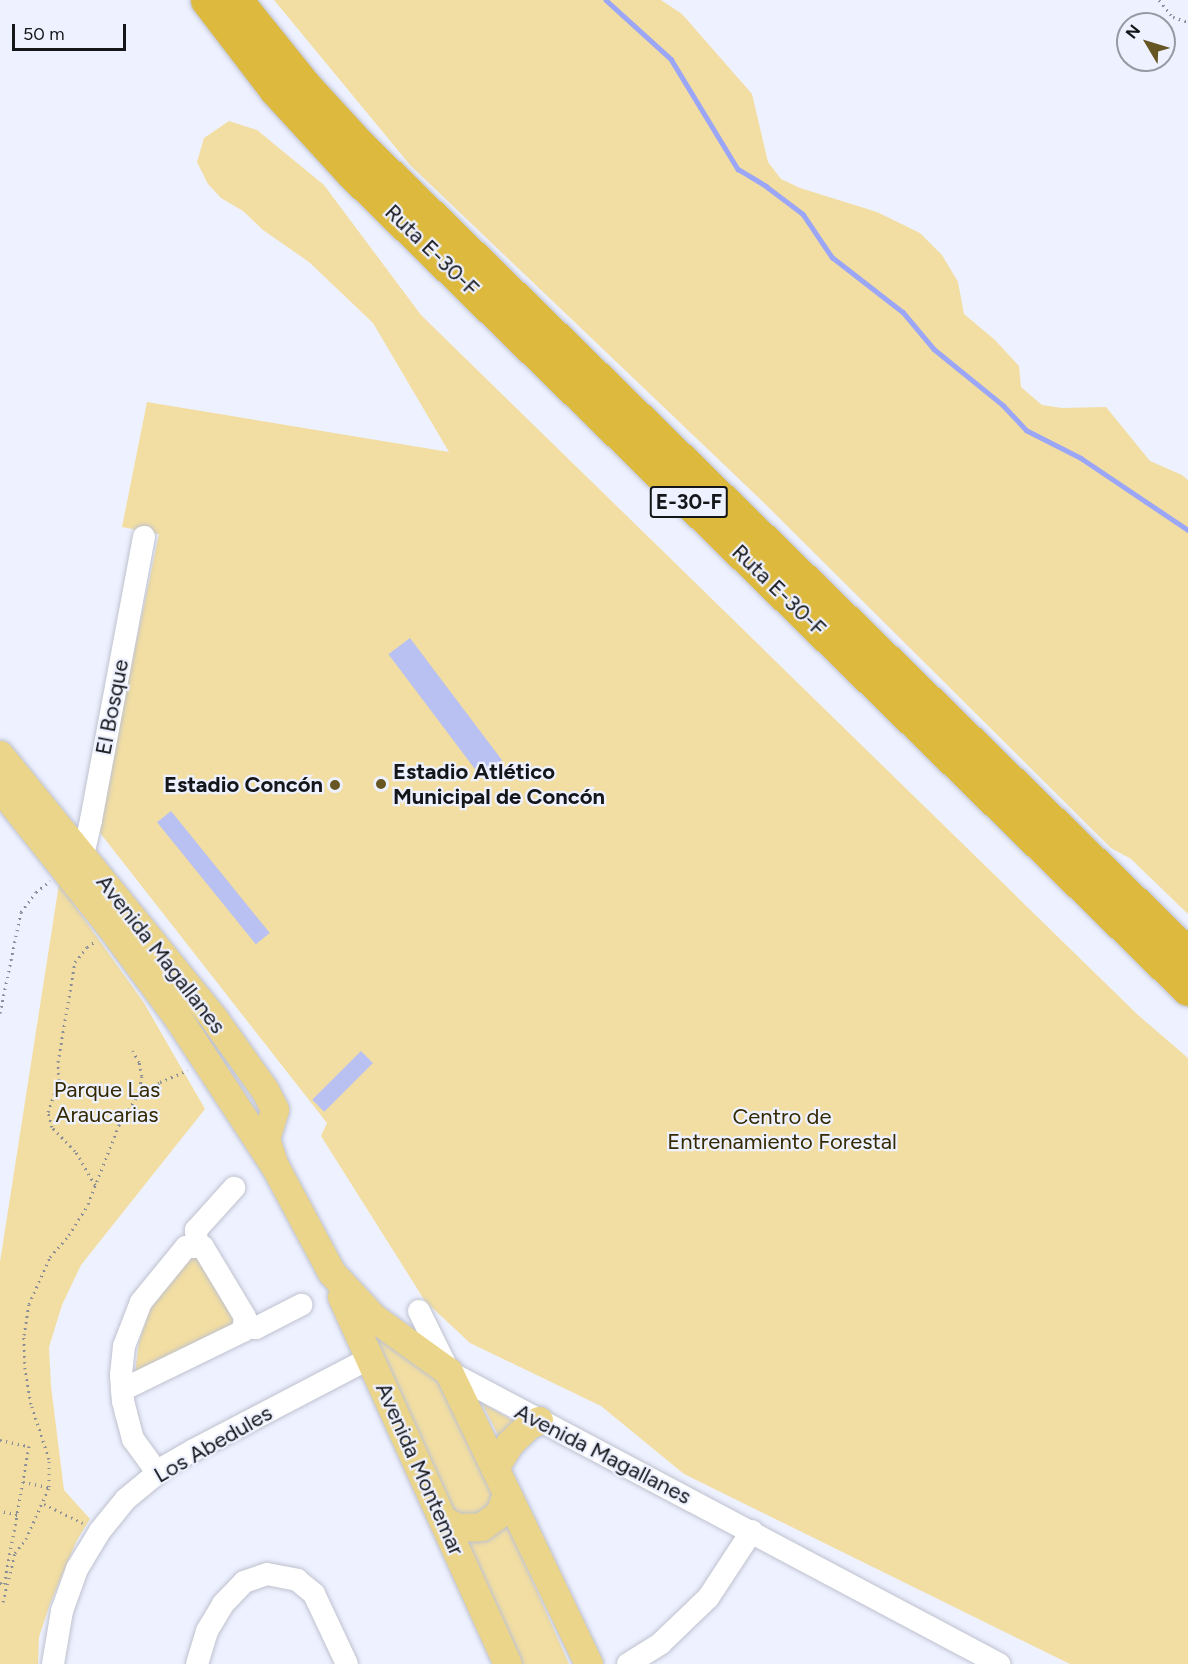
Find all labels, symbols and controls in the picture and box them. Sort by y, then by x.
scale bar [15,12,129,50]
north arrow [1116,12,1176,72]
text: N [1122,21,1144,43]
text: 50 m [23,23,65,45]
street label: Ruta E-30-F [380,199,484,301]
road number: E-30-F [648,484,730,520]
street label: Ruta E-30-F [727,539,831,641]
street label: El Bosque [90,657,134,757]
place label: Estadio Atlético Municipal de Concón [393,758,605,810]
place label: Estadio Concón [164,772,323,798]
marker: Estadio Atlético Municipal de Concón [374,777,388,791]
marker: Estadio Concón [328,778,342,792]
street label: Avenida Magallanes [91,869,231,1039]
park label: Parque Las Araucarias [54,1076,160,1128]
park label: Centro de Entrenamiento Forestal [667,1103,897,1154]
street label: Avenida Montemar [370,1379,470,1559]
street label: Avenida Magallanes [511,1398,695,1510]
street label: Los Abedules [149,1400,277,1488]

